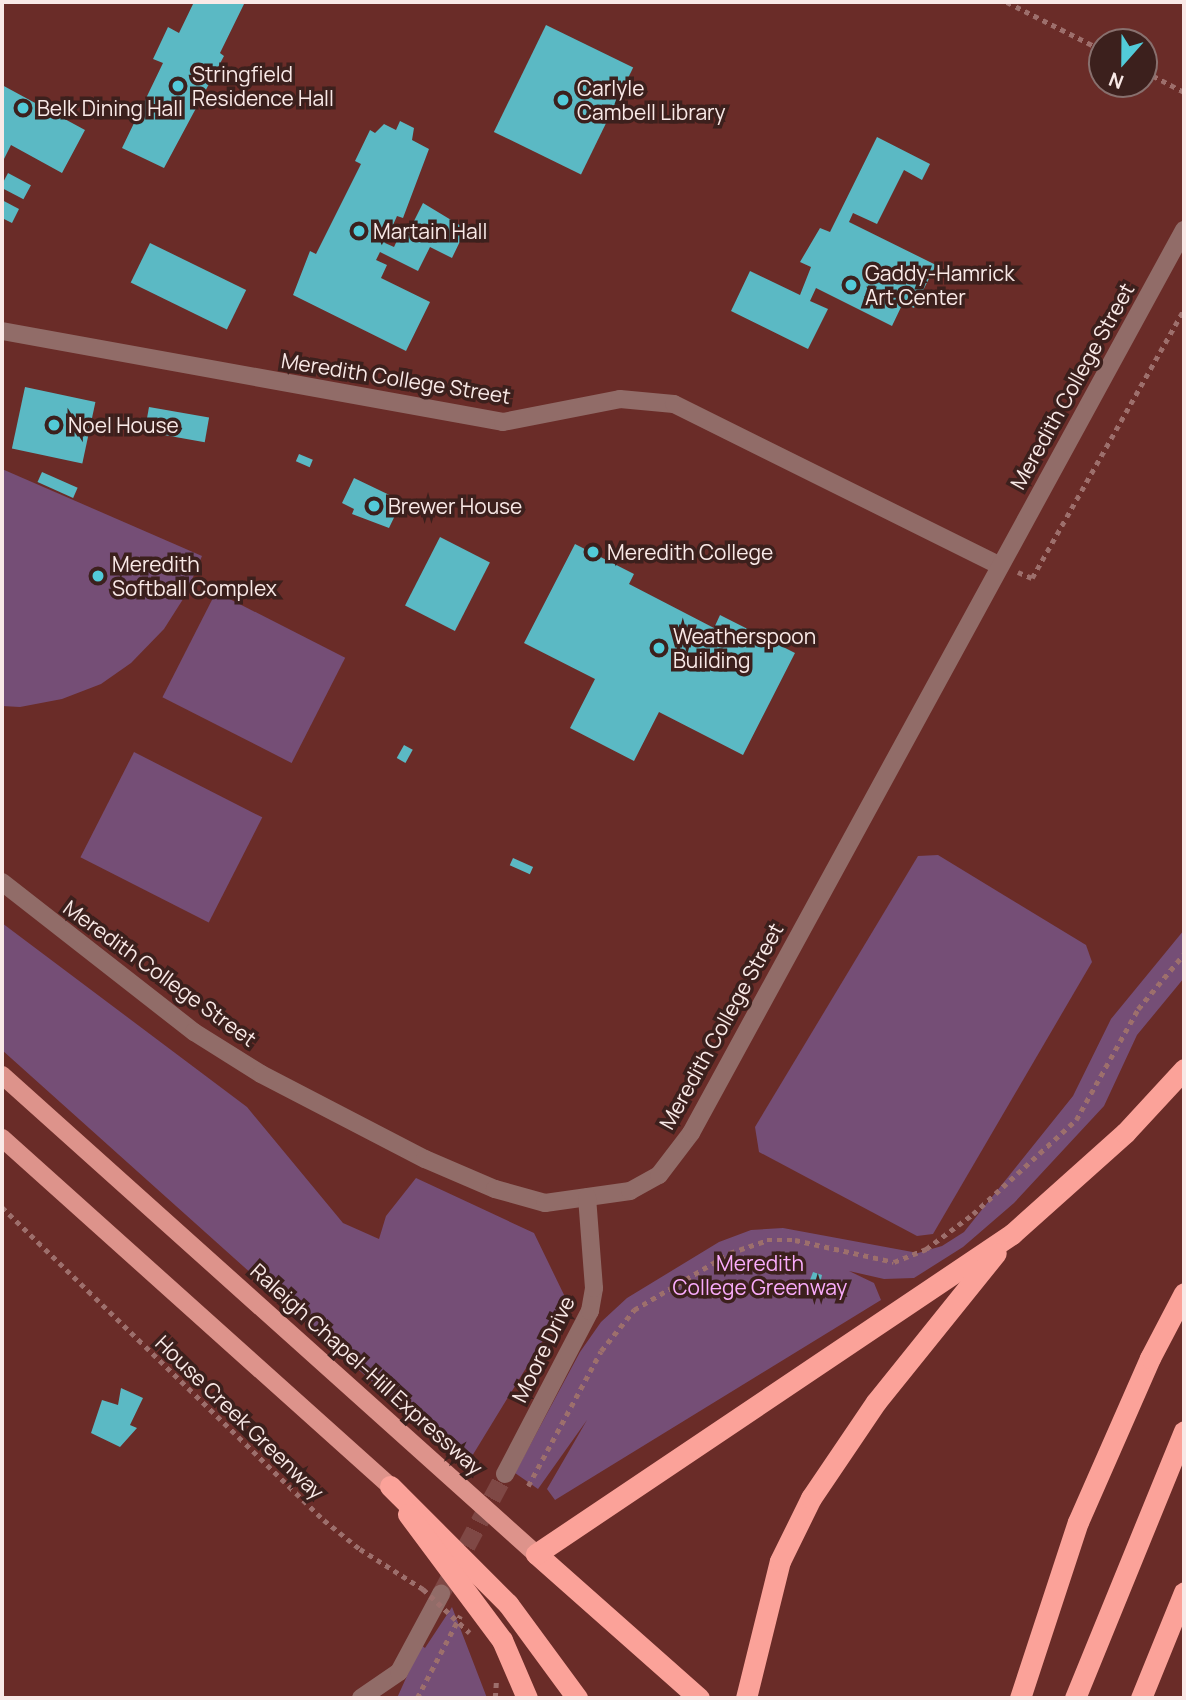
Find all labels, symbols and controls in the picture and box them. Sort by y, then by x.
north arrow [1088,28,1158,98]
place label: Stringfield Residence Hall [192,61,334,111]
text: N [1105,66,1127,95]
place label: Carlyle Cambell Library [577,75,726,125]
marker: Stringfield Residence Hall [170,78,186,94]
marker: Carlyle Cambell Library [555,92,571,108]
place label: Belk Dining Hall [37,95,183,121]
marker: Belk Dining Hall [15,100,31,116]
place label: Martain Hall [373,218,487,244]
marker: Martain Hall [351,223,367,239]
place label: Gaddy-Hamrick Art Center [865,260,1015,310]
marker: Gaddy-Hamrick Art Center [843,277,859,293]
street label: Meredith College Street [1005,278,1139,494]
street label: Meredith College Street [279,347,513,409]
place label: Noel House [68,412,179,438]
marker: Noel House [46,417,62,433]
place label: Brewer House [388,493,522,519]
marker: Brewer House [366,498,382,514]
place label: Meredith College [607,539,773,565]
marker: Meredith College [585,544,601,560]
place label: Meredith Softball Complex [112,551,277,601]
marker: Meredith Softball Complex [90,568,106,584]
place label: Weatherspoon Building [673,623,816,673]
marker: Weatherspoon Building [651,640,667,656]
street label: Meredith College Street [59,895,261,1051]
street label: Meredith College Street [654,918,788,1134]
park label: Meredith College Greenway [673,1250,847,1300]
street label: Raleigh Chapel–Hill Expressway [246,1258,488,1480]
street label: Moore Drive [506,1292,580,1406]
street label: House Creek Greenway [150,1330,330,1504]

